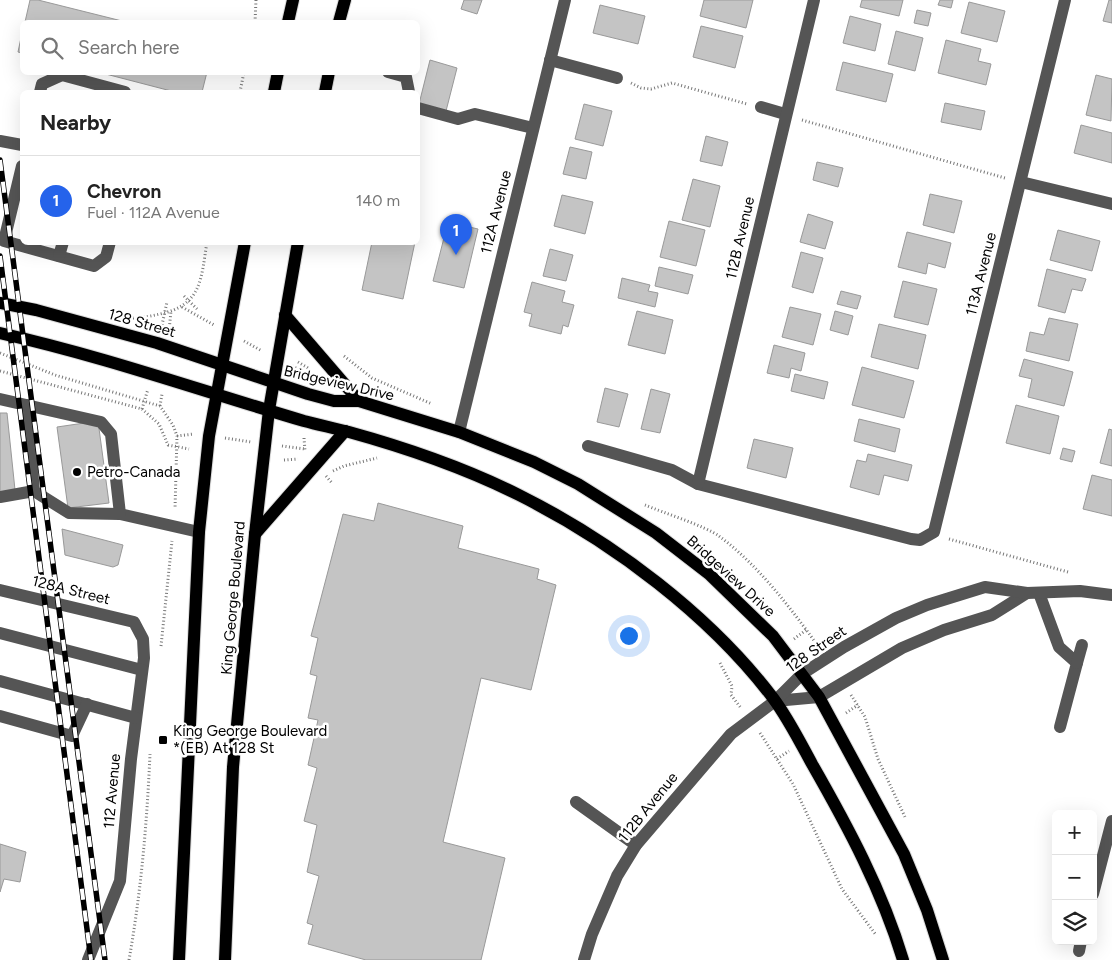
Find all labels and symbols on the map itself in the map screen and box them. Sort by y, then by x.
street label: 112A Avenue [477,168,515,256]
street label: 112B Avenue [722,195,758,281]
pin: 1 [440,214,472,255]
street label: 113A Avenue [962,231,1000,317]
street label: 128 Street [106,305,178,341]
street label: Bridgeview Drive [282,362,396,404]
place label: Petro-Canada [87,463,180,481]
marker: Petro-Canada [71,466,83,478]
street label: King George Boulevard [217,520,249,676]
street label: Bridgeview Drive [683,532,779,620]
street label: 128A Street [30,572,112,608]
street label: 128 Street [782,622,850,676]
your location [616,623,642,649]
place label: King George Boulevard *(EB) At 128 St [173,722,327,757]
marker: King George Boulevard *(EB) At 128 St [157,734,169,746]
street label: 112 Avenue [100,753,124,829]
street label: 112B Avenue [614,769,682,845]

